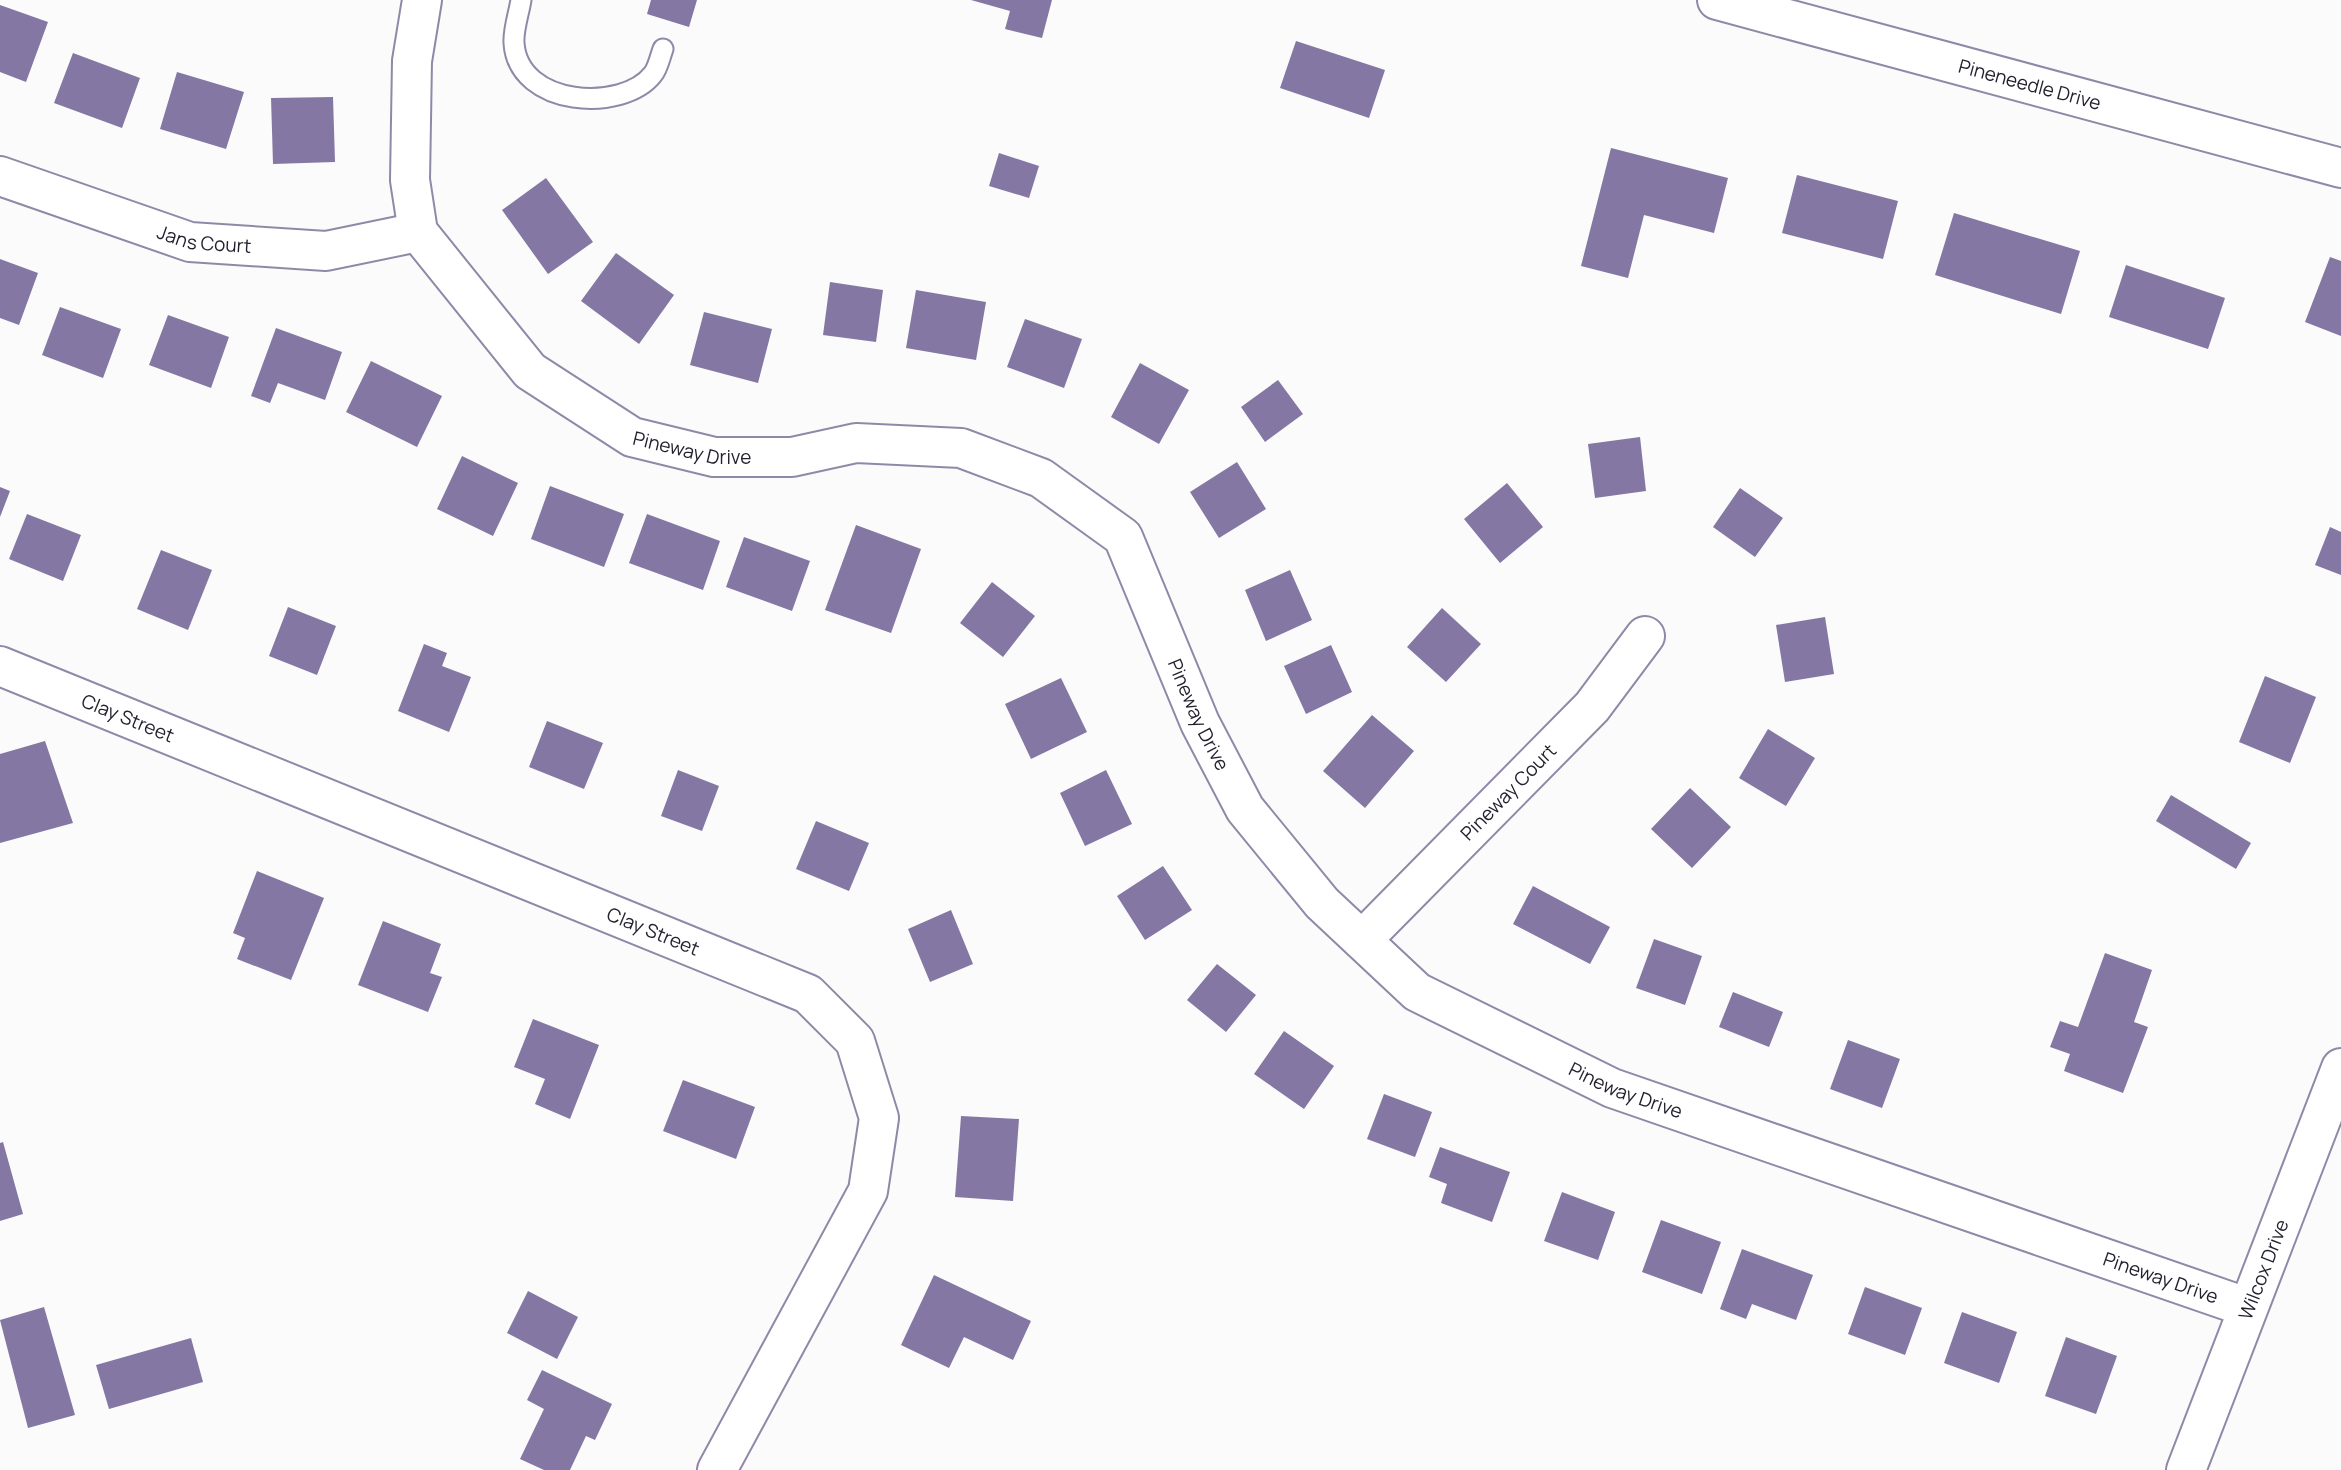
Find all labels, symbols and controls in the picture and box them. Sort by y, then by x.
street label: Pineneedle Drive [1956,53,2104,116]
street label: Jans Court [154,219,252,259]
street label: Pineway Drive [630,425,751,471]
street label: Pineway Drive [1162,655,1236,775]
street label: Clay Street [78,687,178,748]
street label: Pineway Court [1454,738,1562,846]
street label: Clay Street [603,901,703,962]
street label: Pineway Drive [1565,1056,1686,1124]
street label: Wilcox Drive [2232,1215,2295,1323]
street label: Pineway Drive [2100,1246,2222,1309]

